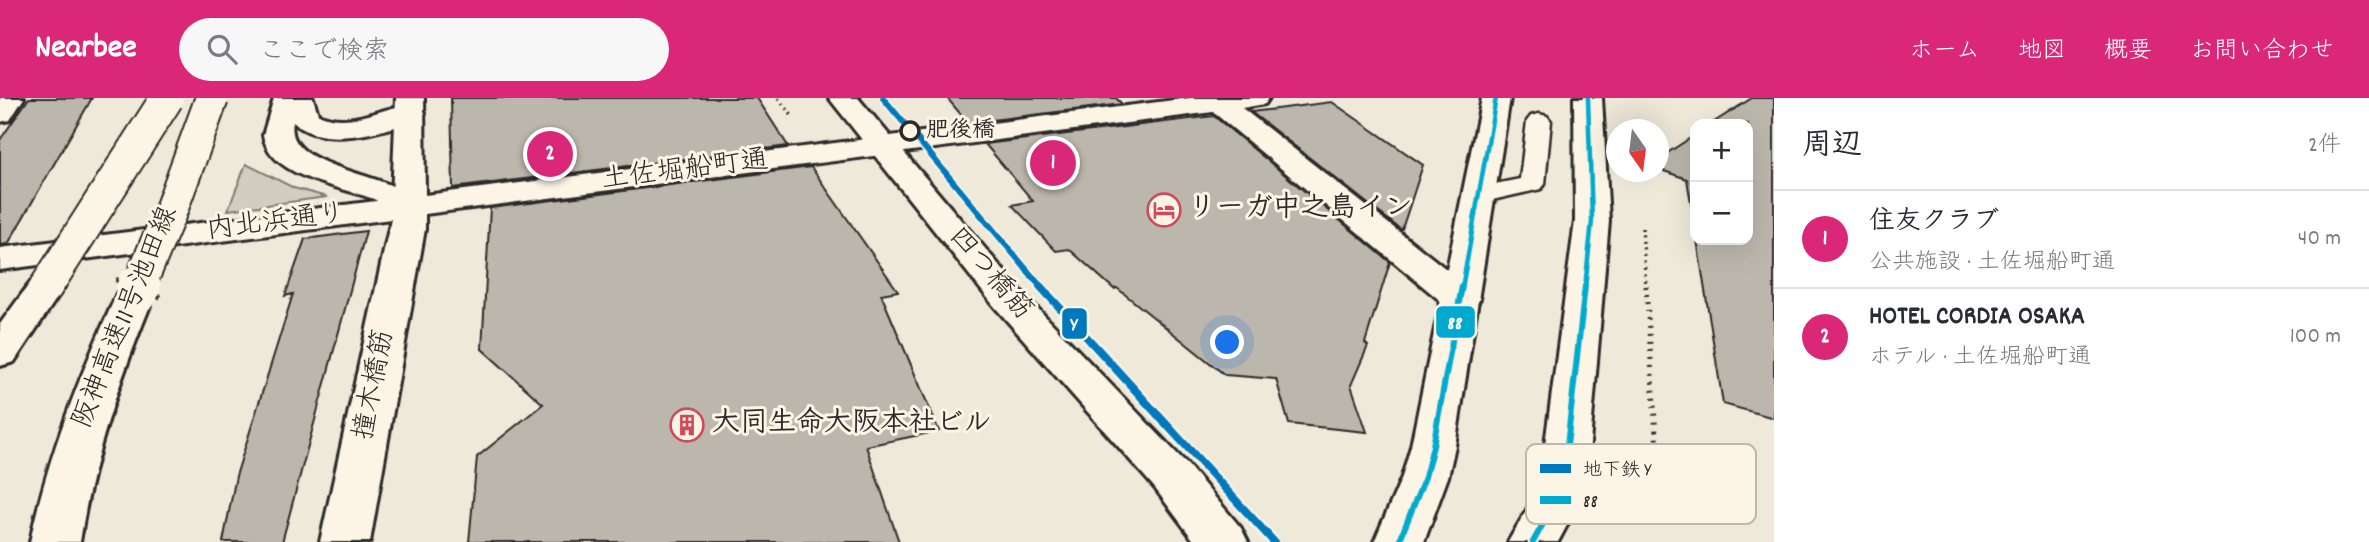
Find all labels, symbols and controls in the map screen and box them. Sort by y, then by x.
search box [179,18,669,81]
text: Nearbee [35,26,137,73]
icon: search [203,30,241,68]
text: ここで検索 [259,34,389,71]
text: ホーム [1909,35,1980,69]
text: 地図 [2018,35,2066,69]
text: 概要 [2104,35,2152,69]
text: お問い合わせ [2190,35,2334,69]
place label: 肥後橋 [926,115,995,148]
north arrow [1606,119,1669,182]
map controls [1690,119,1753,245]
button: + [1690,119,1753,182]
marker: 肥後橋 [900,121,920,141]
text: 周辺 [1802,126,1862,169]
pin: 2 [527,128,573,180]
text: 2件 [2308,130,2341,163]
pin: 1 [1030,137,1076,189]
street label: 土佐堀船町通 [599,142,771,202]
button: − [1690,182,1753,245]
place label: リーガ中之島イン [1188,190,1413,230]
hotel icon: リーガ中之島イン [1145,191,1183,229]
street label: 内北浜通り [204,196,348,252]
street label: 阪神高速11号池田線 [64,201,190,435]
text: 住友クラブ [1869,204,1999,241]
street label: 四つ橋筋 [937,220,1041,330]
text: 1 [1822,223,1828,256]
text: 40 m [2298,223,2341,256]
text: 公共施設 · 土佐堀船町通 [1869,247,2115,280]
text: HOTEL CORDIA OSAKA [1869,299,2085,336]
line badge: 88 [1435,305,1476,339]
line badge: Y [1061,307,1088,340]
text: 88 [1447,312,1463,339]
text: Y [1070,313,1079,340]
text: 2 [1820,321,1830,354]
text: 100 m [2290,321,2341,354]
your location [1210,325,1244,359]
street label: 撞木橋筋 [346,326,406,444]
text: ホテル · 土佐堀船町通 [1869,342,2091,375]
place label: 大同生命大阪本社ビル [712,405,991,445]
building icon: 大同生命大阪本社ビル [668,406,706,444]
legend [1526,444,1756,524]
text: 地下鉄 Y [1583,458,1652,485]
text: 88 [1583,490,1598,517]

